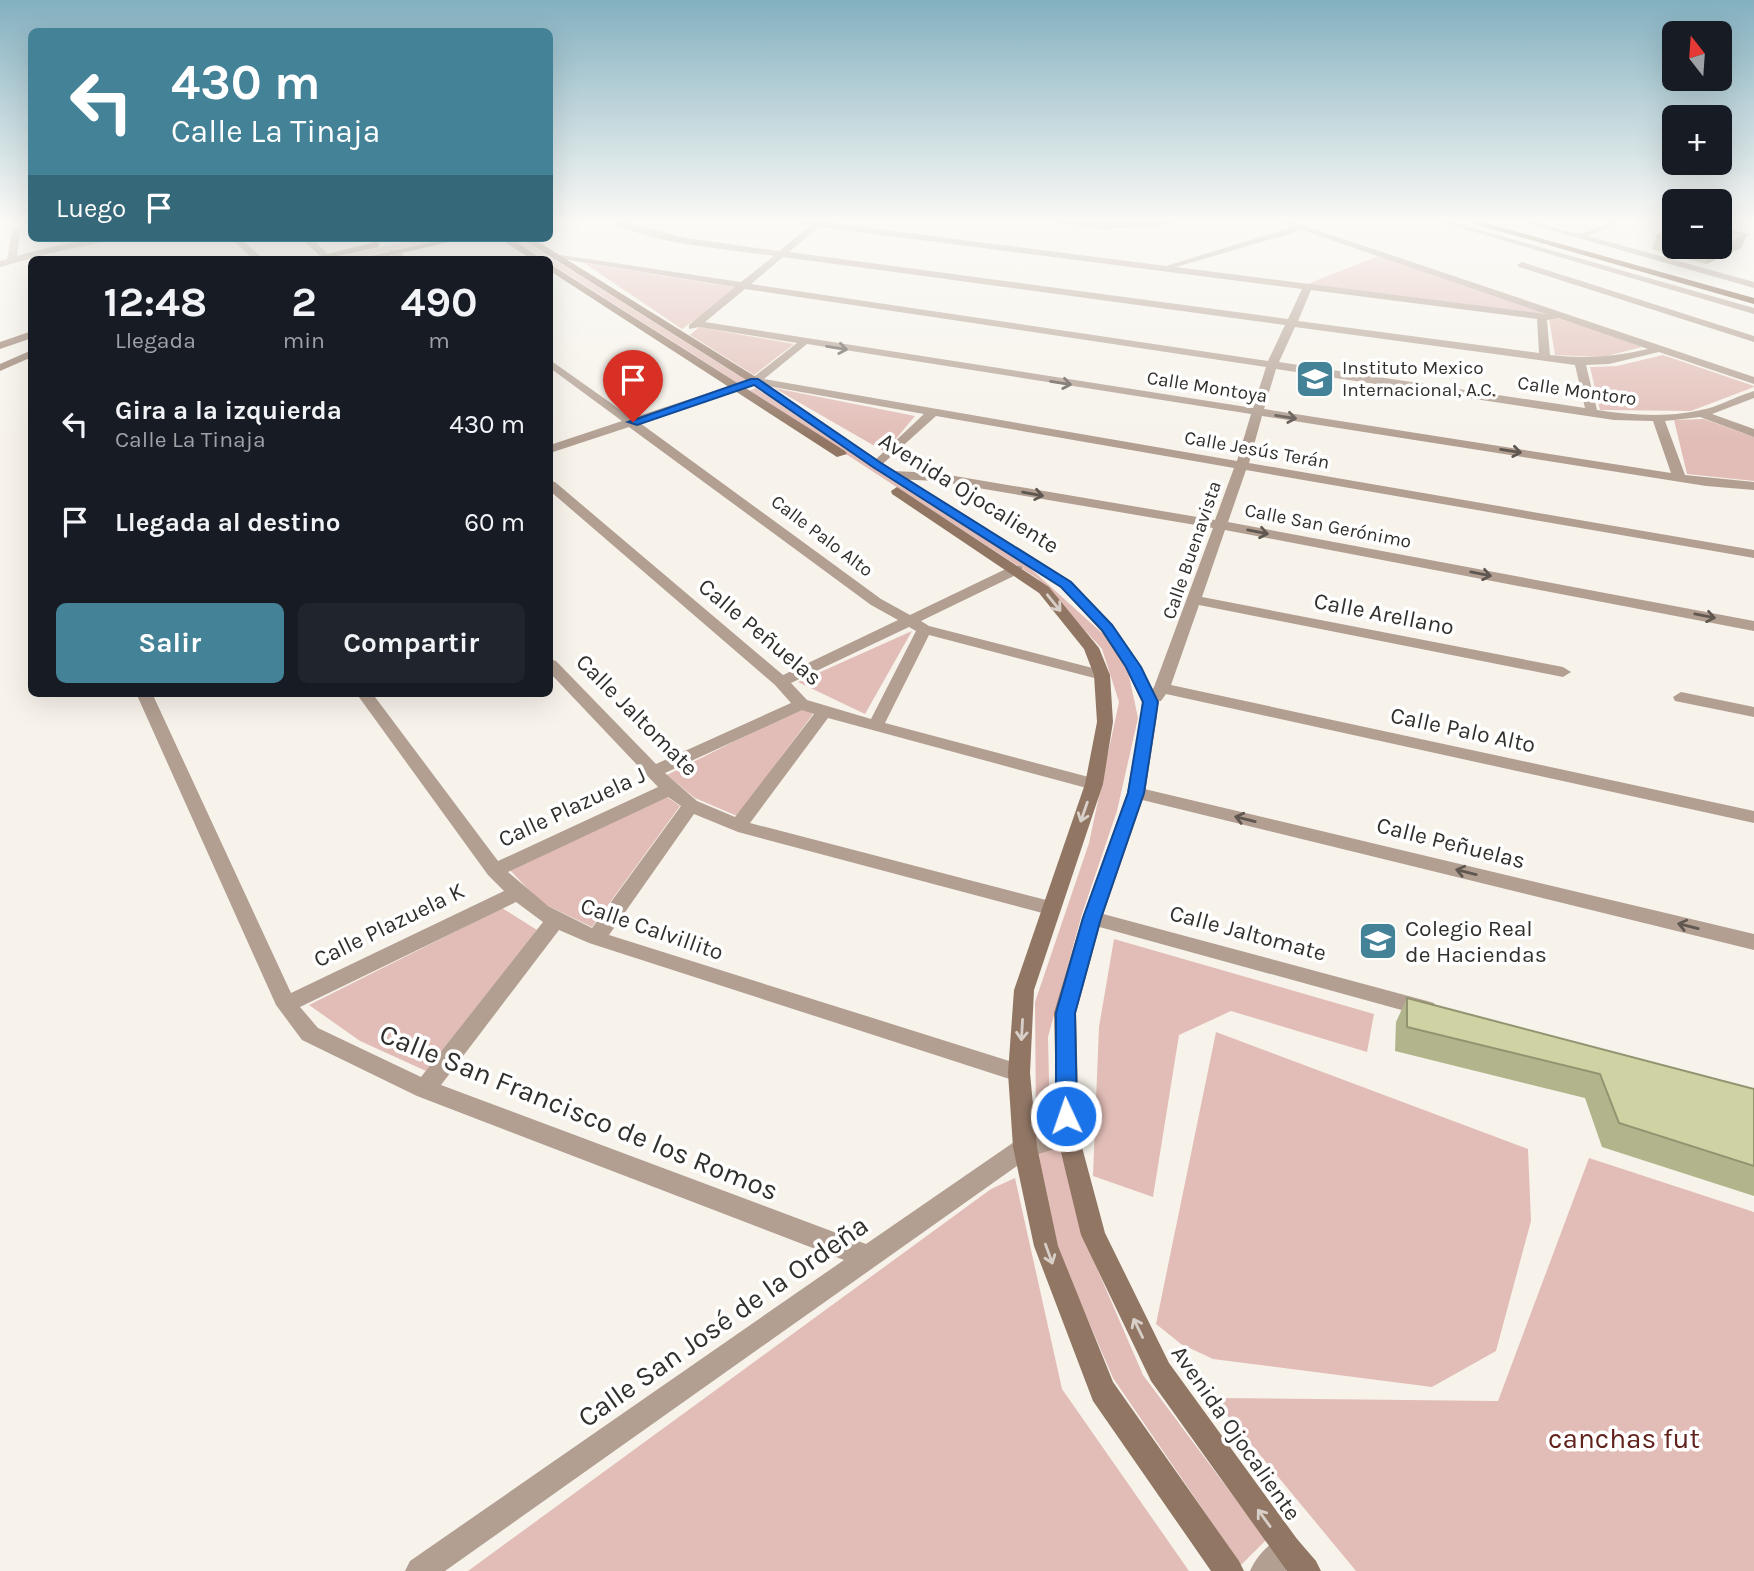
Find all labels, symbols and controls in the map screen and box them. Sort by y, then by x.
north arrow [1662,21,1732,91]
map controls [1662,21,1732,259]
text: 430 m [171,54,321,111]
icon: left [56,56,147,147]
button: + [1662,105,1732,175]
text: Calle La Tinaja [171,113,381,150]
icon: arrive [140,189,178,227]
button: − [1662,189,1732,259]
text: Luego [56,193,126,224]
text: 12:48 [103,277,207,327]
text: 2 [291,277,317,327]
text: 490 [400,277,478,327]
text: Llegada [115,327,196,354]
text: min [283,327,325,354]
text: m [428,327,450,354]
one-way arrow [825,342,848,355]
pin [603,350,663,422]
place label: Instituto Mexico Internacional, A.C. [1342,357,1495,401]
school or university icon: Instituto Mexico Internacional, A.C. [1294,358,1336,400]
icon: arrive [614,361,652,399]
street label: Calle Montoya [1145,367,1269,407]
street label: Calle Montoro [1516,372,1638,410]
one-way arrow [1050,376,1072,389]
text: Gira a la izquierda [115,395,342,426]
icon: left [56,405,94,443]
text: 430 m [449,409,525,440]
one-way arrow [1274,411,1297,424]
text: Calle La Tinaja [115,426,266,453]
street label: Calle Jesús Terán [1183,426,1331,474]
street label: Avenida Ojocaliente [874,427,1064,559]
one-way arrow [1499,445,1522,458]
street label: Calle Buenavista [1158,478,1226,622]
one-way arrow [1021,488,1044,501]
street label: Calle Palo Alto [767,491,877,581]
street label: Calle San Gerónimo [1243,499,1413,553]
icon: arrive [56,503,94,541]
text: Llegada al destino [115,507,341,538]
text: 60 m [464,507,525,538]
one-way arrow [1246,526,1268,540]
one-way arrow [1469,568,1492,581]
street label: Calle Peñuelas [693,573,827,691]
street label: Calle Arellano [1312,587,1456,641]
one-way arrow [1047,593,1062,611]
button: Salir [56,603,284,683]
button: Compartir [298,603,525,683]
one-way arrow [1693,610,1716,623]
street label: Calle Jaltomate [570,648,704,782]
street label: Calle Palo Alto [1388,701,1538,759]
street label: Calle Plazuela J [494,761,650,853]
one-way arrow [1076,801,1089,823]
street label: Calle Peñuelas [1374,811,1528,875]
one-way arrow [1234,812,1257,825]
one-way arrow [1456,865,1478,878]
street label: Calle Plazuela K [309,877,469,973]
street label: Calle Calvillito [577,892,727,966]
street label: Calle Jaltomate [1167,899,1329,967]
place label: Colegio Real de Haciendas [1405,915,1547,968]
one-way arrow [1677,919,1700,932]
school or university icon: Colegio Real de Haciendas [1357,920,1399,962]
street label: Calle San Francisco de los Romos [375,1017,783,1207]
one-way arrow [1015,1018,1028,1041]
position arrow [1029,1079,1103,1153]
street label: Calle San José de la Ordeña [572,1208,874,1434]
one-way arrow [1044,1243,1056,1265]
one-way arrow [1131,1318,1145,1339]
street label: Avenida Ojocaliente [1166,1340,1306,1526]
park label: canchas fut [1548,1422,1700,1455]
one-way arrow [1257,1508,1272,1527]

